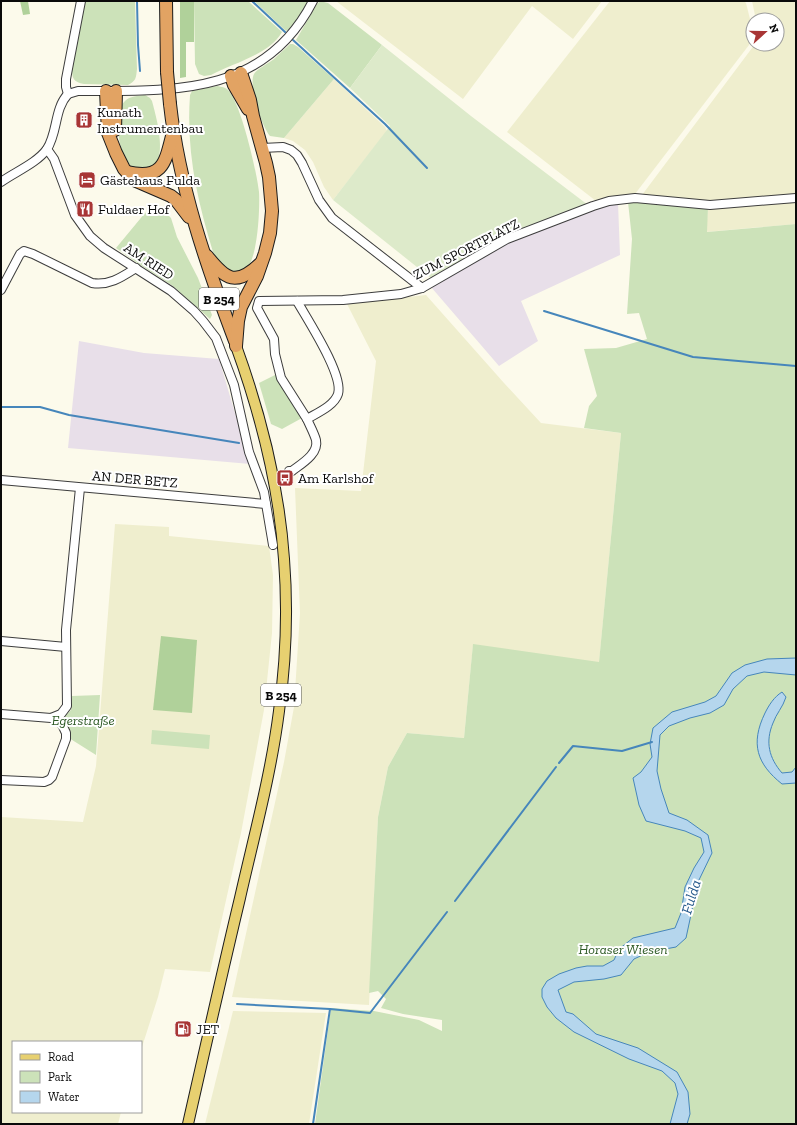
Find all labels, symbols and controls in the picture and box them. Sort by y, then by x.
north arrow [745,12,785,52]
text: N [766,22,782,35]
place label: Kunath Instrumentenbau [97,104,203,137]
building icon: Kunath Instrumentenbau [74,110,94,130]
hotel icon: Gästehaus Fulda [77,170,97,190]
place label: Gästehaus Fulda [100,172,200,189]
restaurant icon: Fuldaer Hof [75,199,95,219]
place label: Fuldaer Hof [98,201,171,218]
street label: ZUM SPORTPLATZ [410,215,522,284]
street label: AM RIED [121,239,177,284]
road number: B 254 [199,288,239,310]
street label: AN DER BETZ [91,467,178,492]
bus stop icon: Am Karlshof [275,468,295,488]
place label: Am Karlshof [298,470,375,487]
road number: B 254 [261,684,301,706]
park label: Egerstraße [51,712,115,729]
water label: Fulda [677,878,705,916]
park label: Horaser Wiesen [578,941,668,958]
fuel station icon: JET [173,1019,193,1039]
place label: JET [196,1021,220,1038]
legend [12,1041,142,1113]
text: Road [48,1050,74,1064]
text: Park [48,1070,73,1084]
text: Water [48,1090,80,1104]

